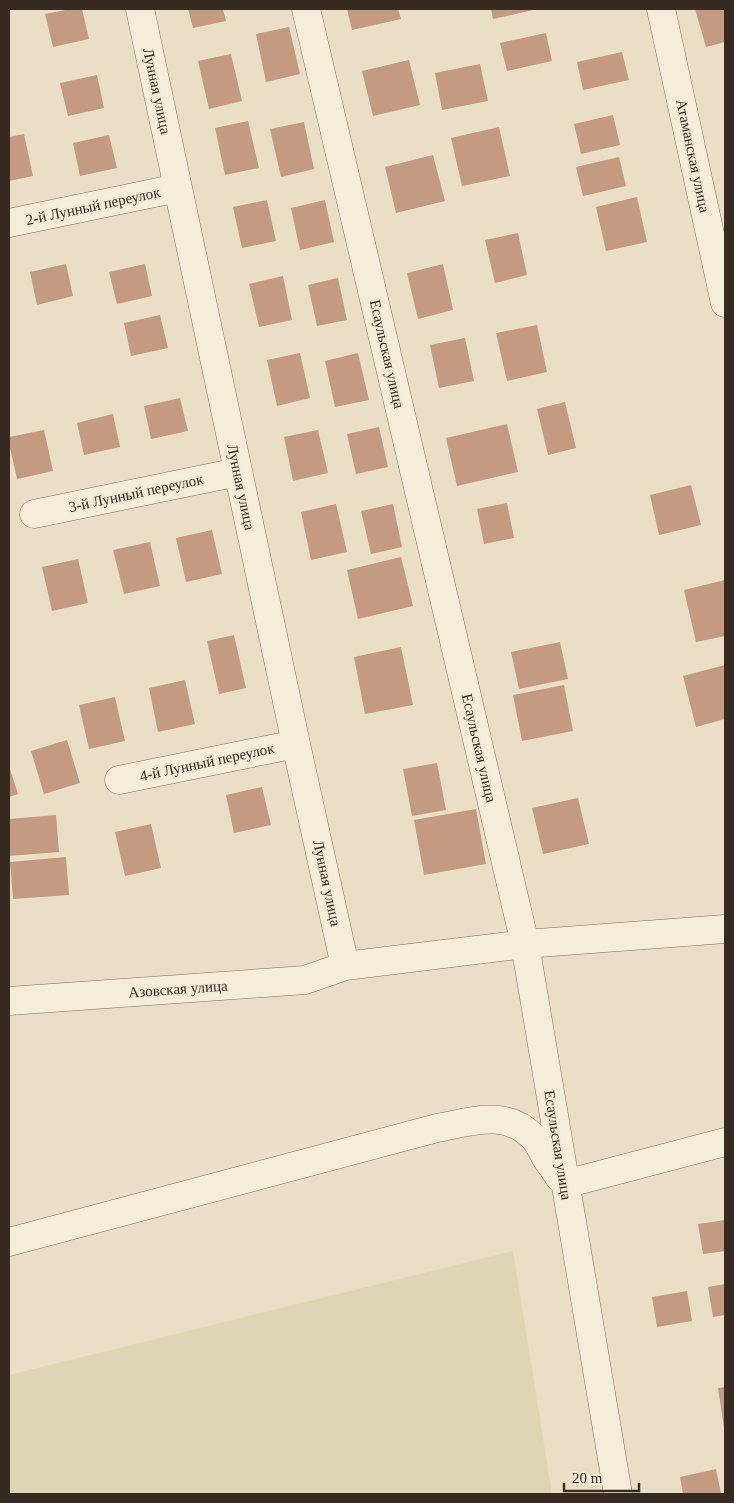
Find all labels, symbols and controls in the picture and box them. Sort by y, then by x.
street label: Лунная улица [140,46,174,136]
street label: Атаманская улица [673,98,713,215]
street label: 2-й Лунный переулок [24,184,162,228]
street label: Есаульская улица [367,298,407,410]
street label: Лунная улица [224,442,258,532]
street label: 3-й Лунный переулок [67,471,205,515]
street label: Есаульская улица [459,692,499,804]
street label: 4-й Лунный переулок [138,740,276,784]
street label: Лунная улица [310,838,344,928]
street label: Азовская улица [128,978,228,1000]
street label: Есаульская улица [541,1089,575,1201]
scale bar [564,1460,639,1492]
text: 20 m [572,1470,603,1486]

